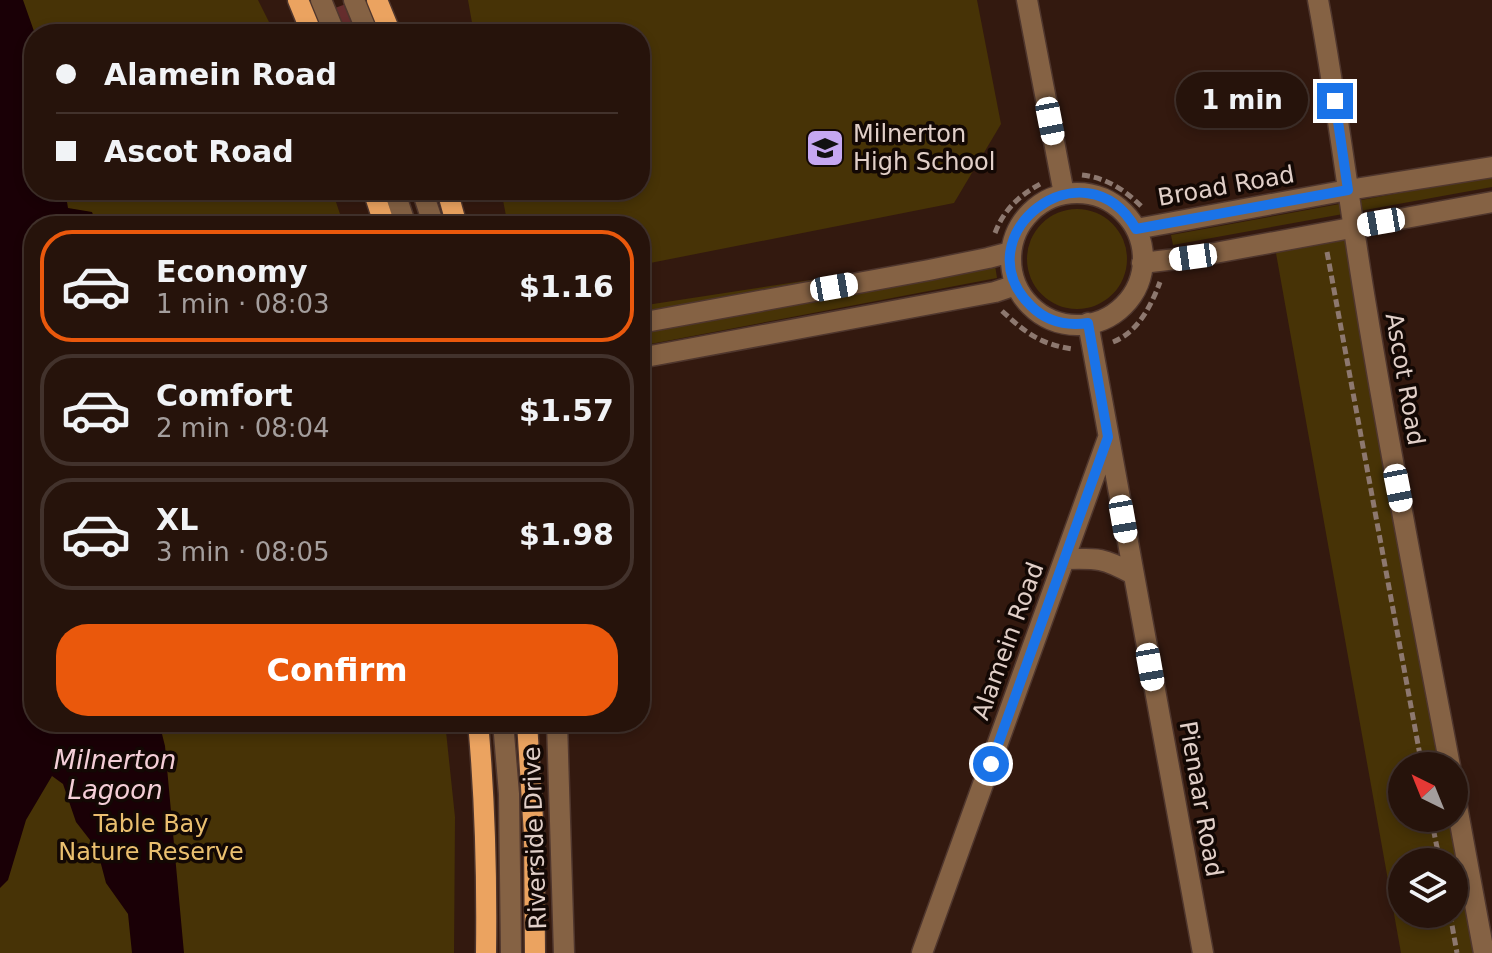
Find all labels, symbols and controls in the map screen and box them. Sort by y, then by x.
text: Alamein Road [104,57,337,92]
callout: 1 min [1175,73,1307,129]
route end [1317,83,1353,119]
text: 1 min [1201,85,1283,115]
car [1034,95,1066,147]
place label: Milnerton High School [853,120,995,176]
school or university icon: Milnerton High School [804,127,846,169]
text: Ascot Road [104,134,294,169]
street label: Broad Road [1155,160,1297,212]
car [1355,206,1407,238]
car [1168,242,1218,272]
icon: car [60,250,132,322]
text: Economy [156,254,308,289]
text: $1.16 [519,269,614,304]
car [808,271,860,303]
text: 1 min · 08:03 [156,289,330,319]
street label: Ascot Road [1380,311,1430,447]
icon: car [60,374,132,446]
text: Comfort [156,378,293,413]
text: $1.57 [519,393,614,428]
text: 2 min · 08:04 [156,413,330,443]
car [1382,462,1414,514]
car [1107,493,1139,545]
icon: car [60,498,132,570]
text: XL [156,502,198,537]
text: $1.98 [519,517,614,552]
text: 3 min · 08:05 [156,537,330,567]
street label: Alamein Road [967,558,1049,724]
button: Confirm [56,624,618,716]
car [1134,641,1166,693]
street label: Pienaar Road [1174,719,1228,879]
water label: Milnerton Lagoon [54,745,176,805]
street label: Riverside Drive [518,746,552,930]
route start [973,746,1009,782]
north arrow [1388,752,1468,832]
map controls [1388,752,1468,928]
park label: Table Bay Nature Reserve [58,810,244,866]
button: layers [1388,848,1468,928]

